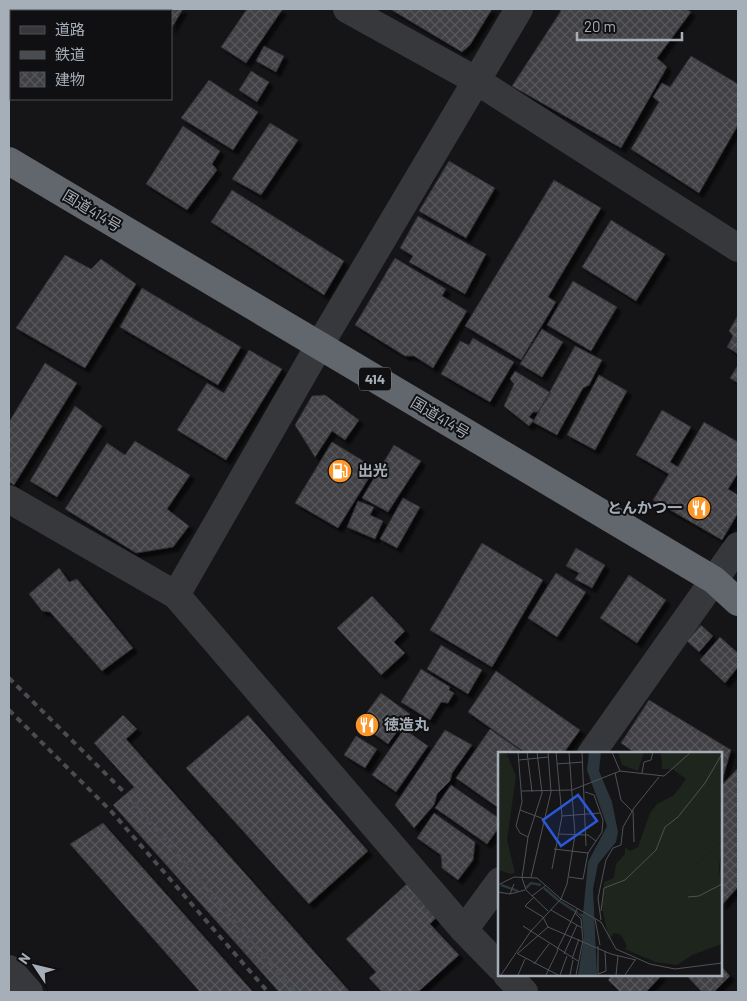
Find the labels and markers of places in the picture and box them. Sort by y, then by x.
fuel station icon: 出光 [327,458,353,484]
place label: 出光 [358,461,388,479]
restaurant icon: とんかつ一 [686,495,712,521]
place label: とんかつ一 [607,498,682,516]
restaurant icon: 徳造丸 [354,712,380,738]
place label: 徳造丸 [384,715,429,733]

